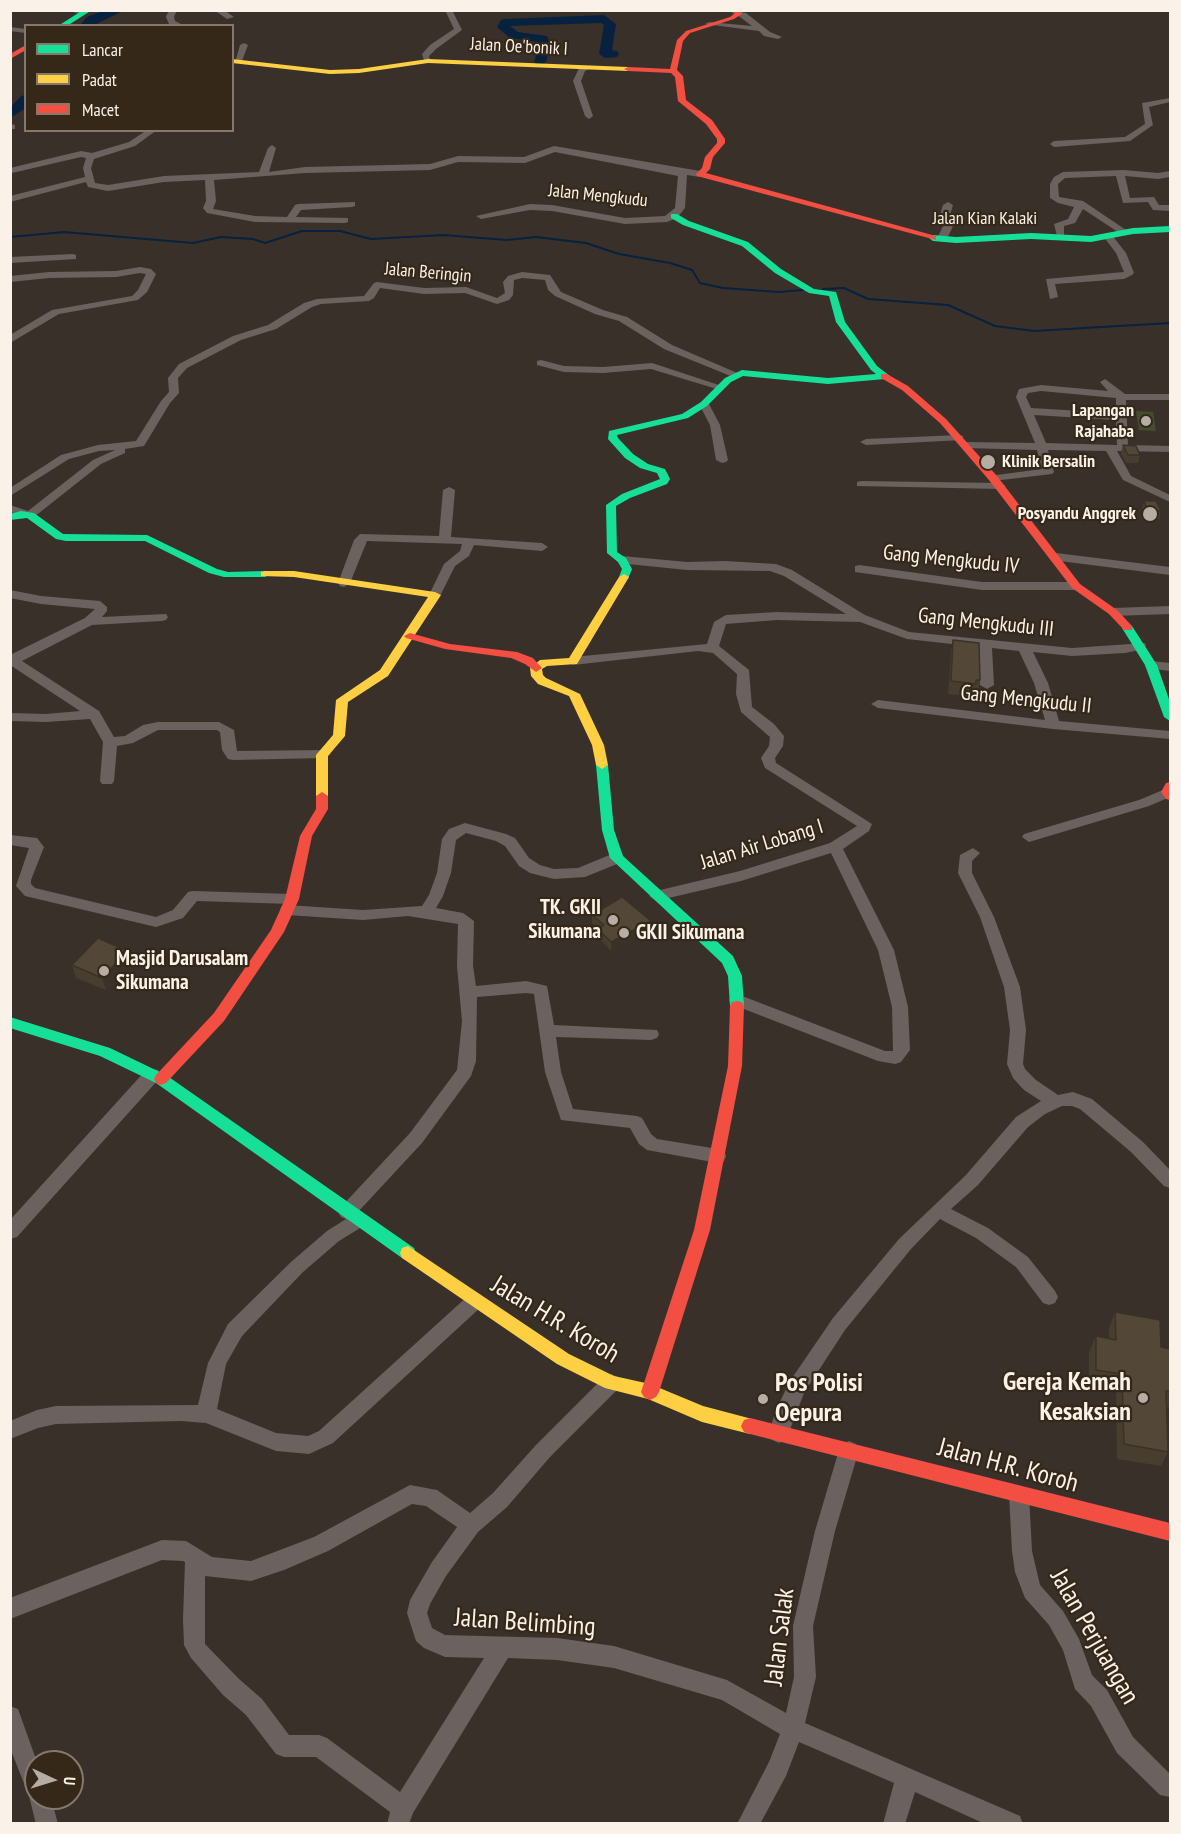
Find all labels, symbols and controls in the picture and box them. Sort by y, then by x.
legend [24,24,234,132]
street label: Jalan Oe'bonik I [470,34,568,60]
text: Lancar [82,38,123,61]
text: Padat [82,68,117,91]
text: Macet [82,98,119,121]
street label: Jalan Mengkudu [547,180,649,212]
street label: Jalan Kian Kalaki [933,208,1037,230]
street label: Jalan Beringin [384,258,472,288]
place label: Lapangan Rajahaba [1072,400,1134,442]
marker: Lapangan Rajahaba [1139,414,1153,428]
place label: Klinik Bersalin [1002,451,1095,473]
marker: Klinik Bersalin [979,453,997,471]
place label: Posyandu Anggrek [1018,503,1136,525]
marker: Posyandu Anggrek [1141,505,1159,523]
street label: Gang Mengkudu IV [882,540,1020,580]
street label: Gang Mengkudu III [917,603,1055,643]
street label: Gang Mengkudu II [959,681,1093,719]
street label: Jalan Air Lobang I [698,814,826,876]
place label: TK. GKII Sikumana [528,895,601,945]
marker: TK. GKII Sikumana [606,913,620,927]
place label: GKII Sikumana [636,920,744,946]
marker: GKII Sikumana [617,926,631,940]
place label: Masjid Darusalam Sikumana [116,946,248,996]
marker: Masjid Darusalam Sikumana [97,964,111,978]
street label: Jalan H.R. Koroh [485,1270,625,1370]
place label: Gereja Kemah Kesaksian [1003,1367,1131,1428]
place label: Pos Polisi Oepura [775,1368,863,1430]
marker: Gereja Kemah Kesaksian [1136,1391,1150,1405]
marker: Pos Polisi Oepura [756,1392,770,1406]
street label: Jalan H.R. Koroh [934,1432,1082,1500]
street label: Jalan Perjuangan [1043,1564,1145,1710]
street label: Jalan Salak [759,1586,801,1688]
street label: Jalan Belimbing [453,1603,597,1643]
north arrow [24,1750,84,1810]
text: U [60,1776,80,1786]

